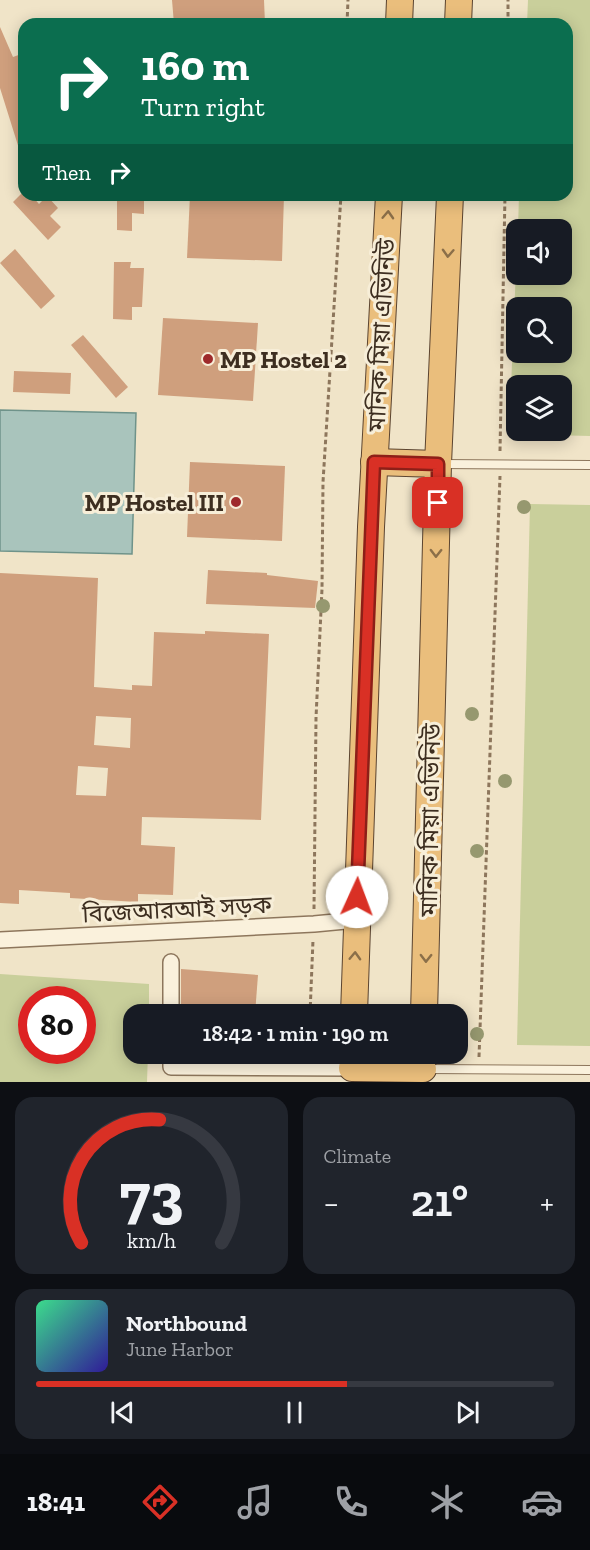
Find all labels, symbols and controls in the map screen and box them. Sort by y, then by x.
text: 160 m [141,40,249,91]
icon: right [42,42,120,120]
text: Turn right [141,91,265,123]
icon: right [103,156,136,189]
text: Then [42,159,91,186]
one-way arrow [382,211,395,220]
map controls [506,219,572,441]
button: sound [506,219,572,285]
street label: মানিক মিয়া এভিনিউ [361,237,401,433]
one-way arrow [441,249,454,258]
button: search [506,297,572,363]
place label: MP Hostel 2 [220,345,347,374]
marker: MP Hostel 2 [201,352,215,366]
button: layers [506,375,572,441]
pin [412,477,463,528]
icon: arrive [421,486,454,519]
place label: MP Hostel III [85,488,224,517]
marker: MP Hostel III [229,495,243,509]
one-way arrow [430,549,443,558]
street label: মানিক মিয়া এভিনিউ [414,722,446,918]
position arrow [325,865,389,929]
street label: বিজেআরআই সড়ক [81,890,273,928]
one-way arrow [349,951,362,960]
one-way arrow [420,954,432,963]
speed limit sign: 80 [18,986,96,1064]
text: 18:42 · 1 min · 190 m [203,1020,388,1047]
text: Climate [324,1144,391,1168]
text: 73 [119,1158,183,1233]
text: 21° [411,1174,468,1228]
text: − [324,1183,339,1222]
text: + [540,1183,554,1222]
text: km/h [127,1228,176,1253]
text: Northbound [126,1310,247,1337]
text: June Harbor [126,1337,234,1361]
icon: previous [106,1396,139,1429]
icon: pause [278,1396,311,1429]
icon: next [451,1396,484,1429]
icon: directions [139,1481,181,1523]
icon: music [234,1481,276,1523]
icon: phone [330,1481,372,1523]
icon: climate [426,1481,468,1523]
icon: car [521,1481,563,1523]
text: 18:41 [27,1486,85,1518]

